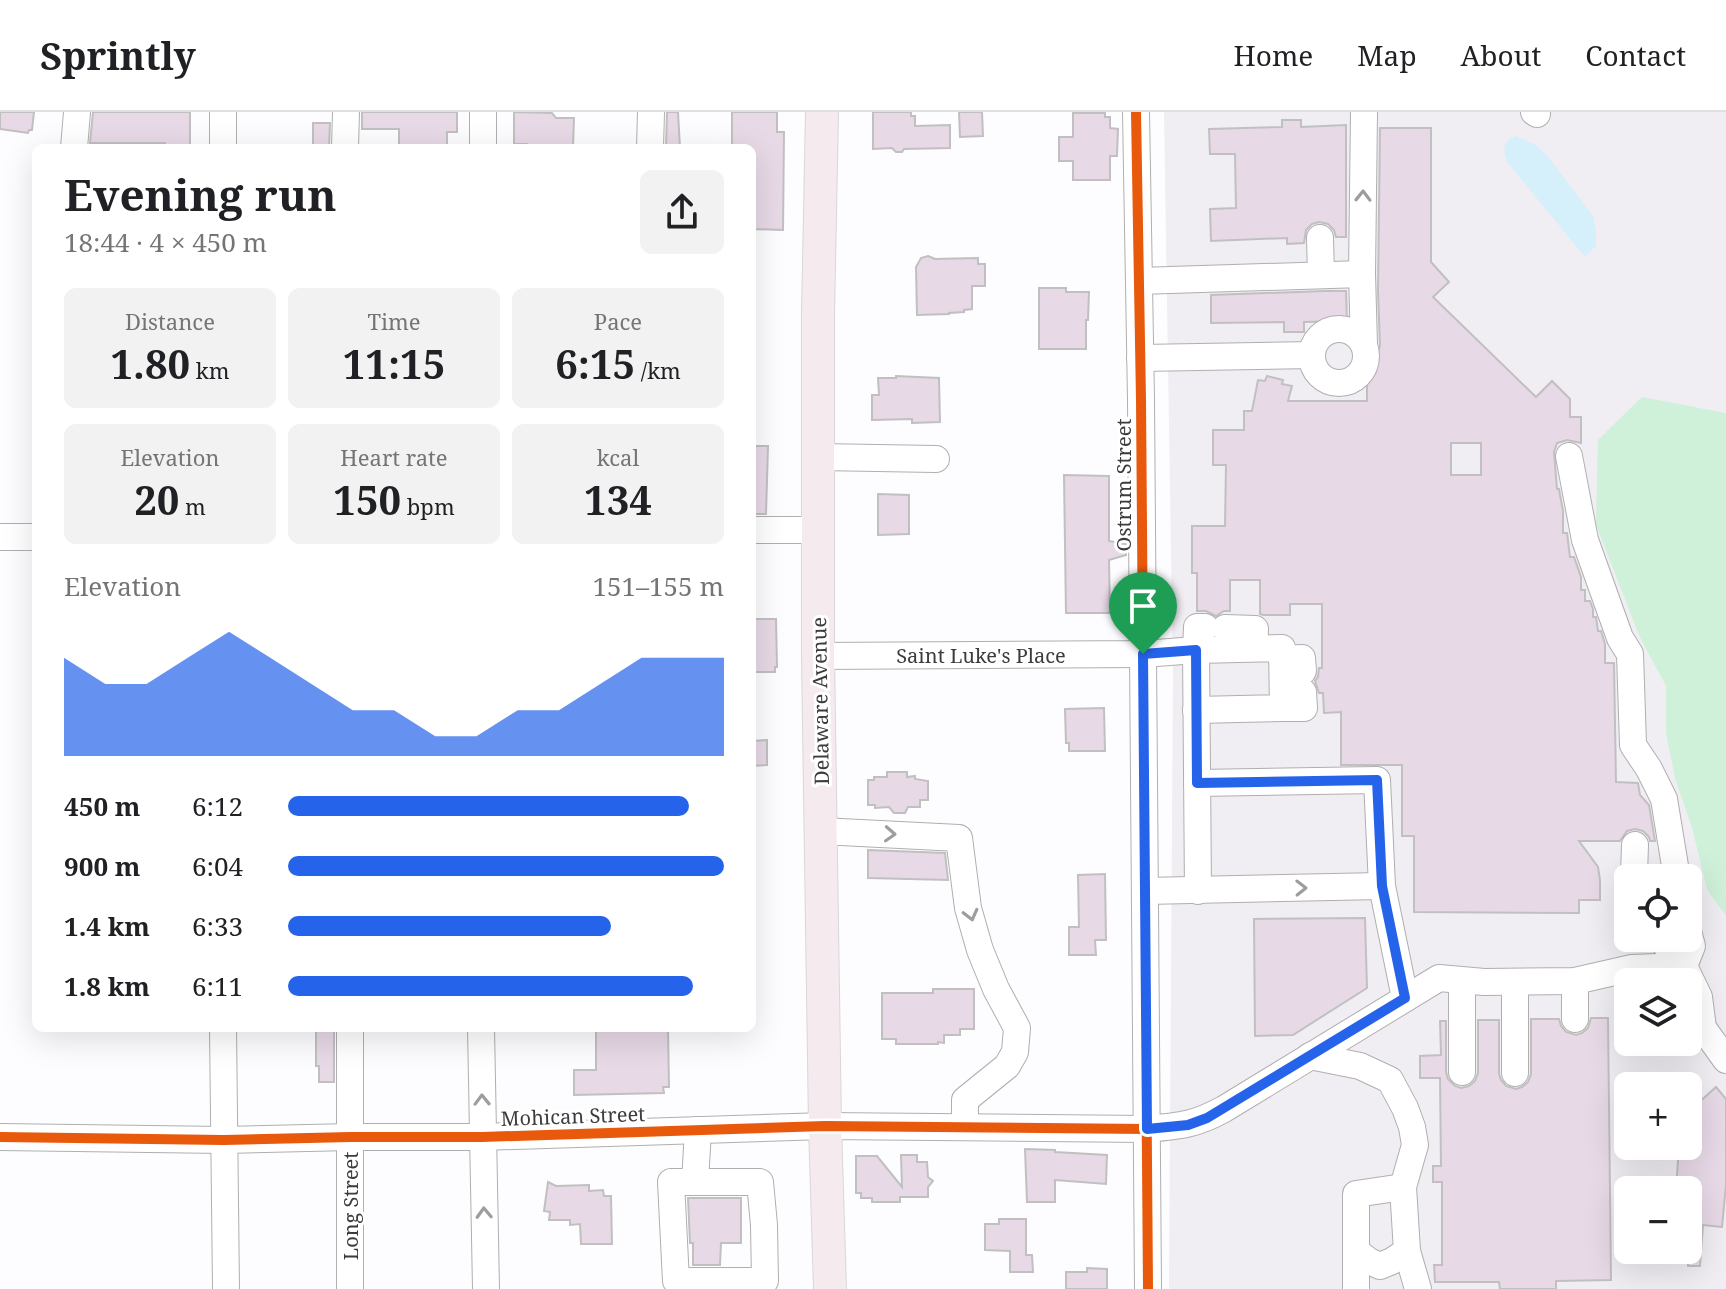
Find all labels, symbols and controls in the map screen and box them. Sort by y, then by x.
text: Sprintly [40,29,196,81]
text: Home [1234,36,1313,74]
text: Map [1357,36,1417,74]
text: About [1461,36,1541,74]
text: Contact [1585,36,1686,74]
text: Evening run [64,164,337,224]
button: share [640,170,724,254]
one-way arrow [1354,189,1372,202]
text: 18:44 · 4 × 450 m [64,224,267,260]
text: Distance [125,306,215,336]
text: Time [367,306,421,336]
text: Pace [594,306,642,336]
text: 1.80 [111,336,190,391]
text: 11:15 [343,336,445,391]
text: 6:15 [555,336,635,391]
text: km [190,355,229,385]
text: /km [635,355,681,385]
street label: Ostrum Street [1110,419,1137,551]
text: Elevation [120,442,220,472]
text: Heart rate [340,442,448,472]
text: kcal [597,442,639,472]
text: 20 [134,472,179,527]
text: 150 [333,472,401,527]
text: 134 [584,472,652,527]
text: m [179,491,206,521]
text: bpm [401,491,455,521]
text: Elevation [64,568,181,604]
text: 151–155 m [592,568,724,604]
pin [1109,572,1177,654]
icon: arrive [1121,584,1165,628]
street label: Delaware Avenue [805,617,835,785]
street label: Saint Luke's Place [896,642,1066,669]
text: 450 m [64,788,140,824]
text: 6:12 [192,788,243,824]
one-way arrow [884,826,897,843]
text: 900 m [64,848,140,884]
text: 6:04 [192,848,243,884]
map controls [1614,864,1702,1264]
button: locate [1614,864,1702,952]
one-way arrow [1295,879,1308,897]
one-way arrow [961,907,978,921]
text: 1.4 km [64,908,150,944]
text: 6:33 [192,908,243,944]
text: 1.8 km [64,968,150,1004]
text: 6:11 [192,968,243,1004]
button: layers [1614,968,1702,1056]
button: + [1614,1072,1702,1160]
one-way arrow [473,1093,490,1106]
street label: Mohican Street [500,1100,646,1132]
street label: Long Street [337,1152,364,1260]
button: − [1614,1176,1702,1264]
one-way arrow [476,1206,493,1219]

